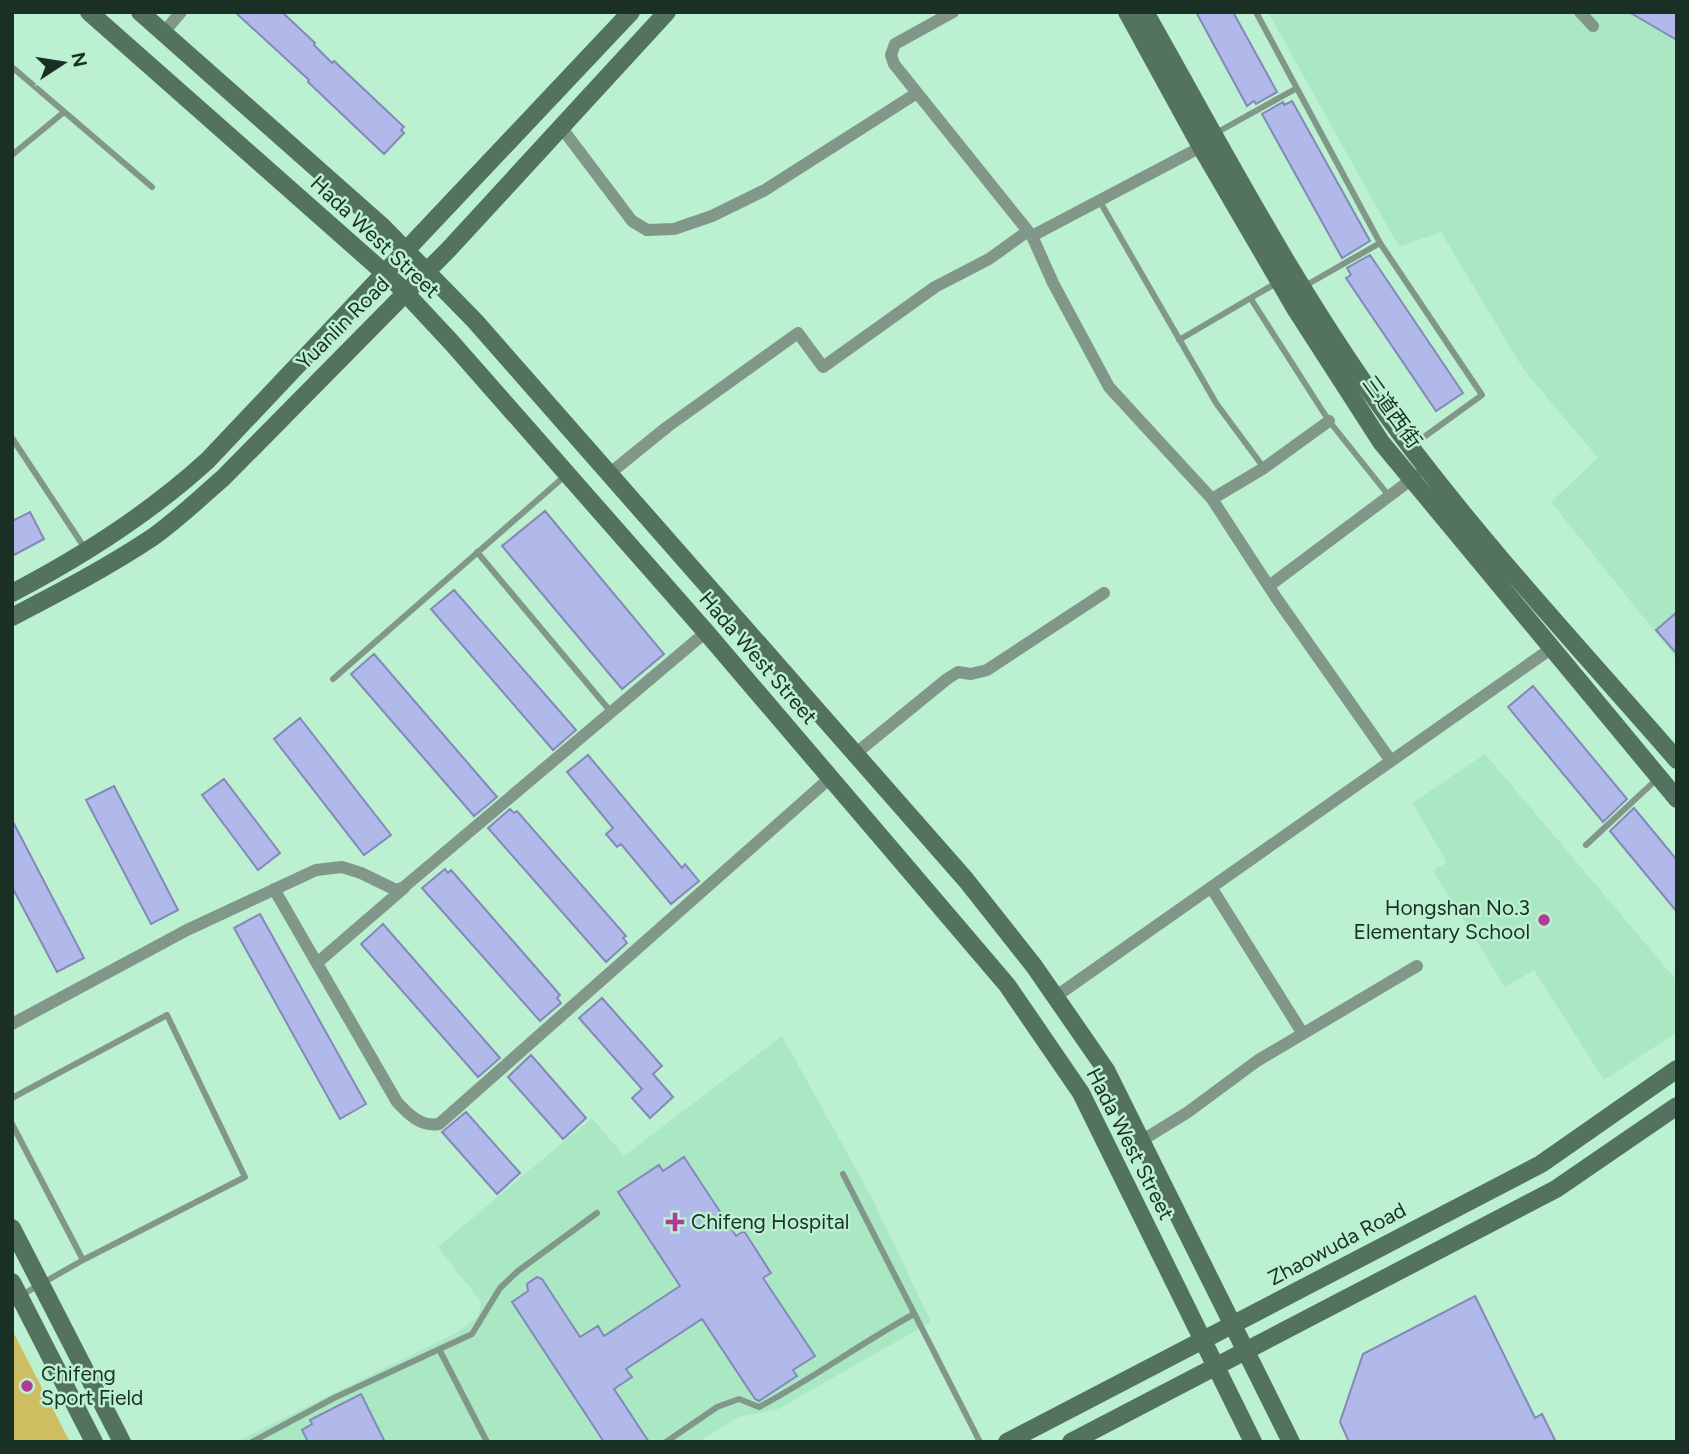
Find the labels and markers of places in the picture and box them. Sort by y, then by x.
place label: Hongshan No.3 Elementary School [1354,895,1530,944]
marker: Hongshan No.3 Elementary School [1536,912,1552,928]
place label: Chifeng Hospital [691,1209,849,1234]
marker: Chifeng Hospital [665,1212,685,1232]
place label: Chifeng Sport Field [41,1361,143,1410]
marker: Chifeng Sport Field [19,1378,35,1394]

